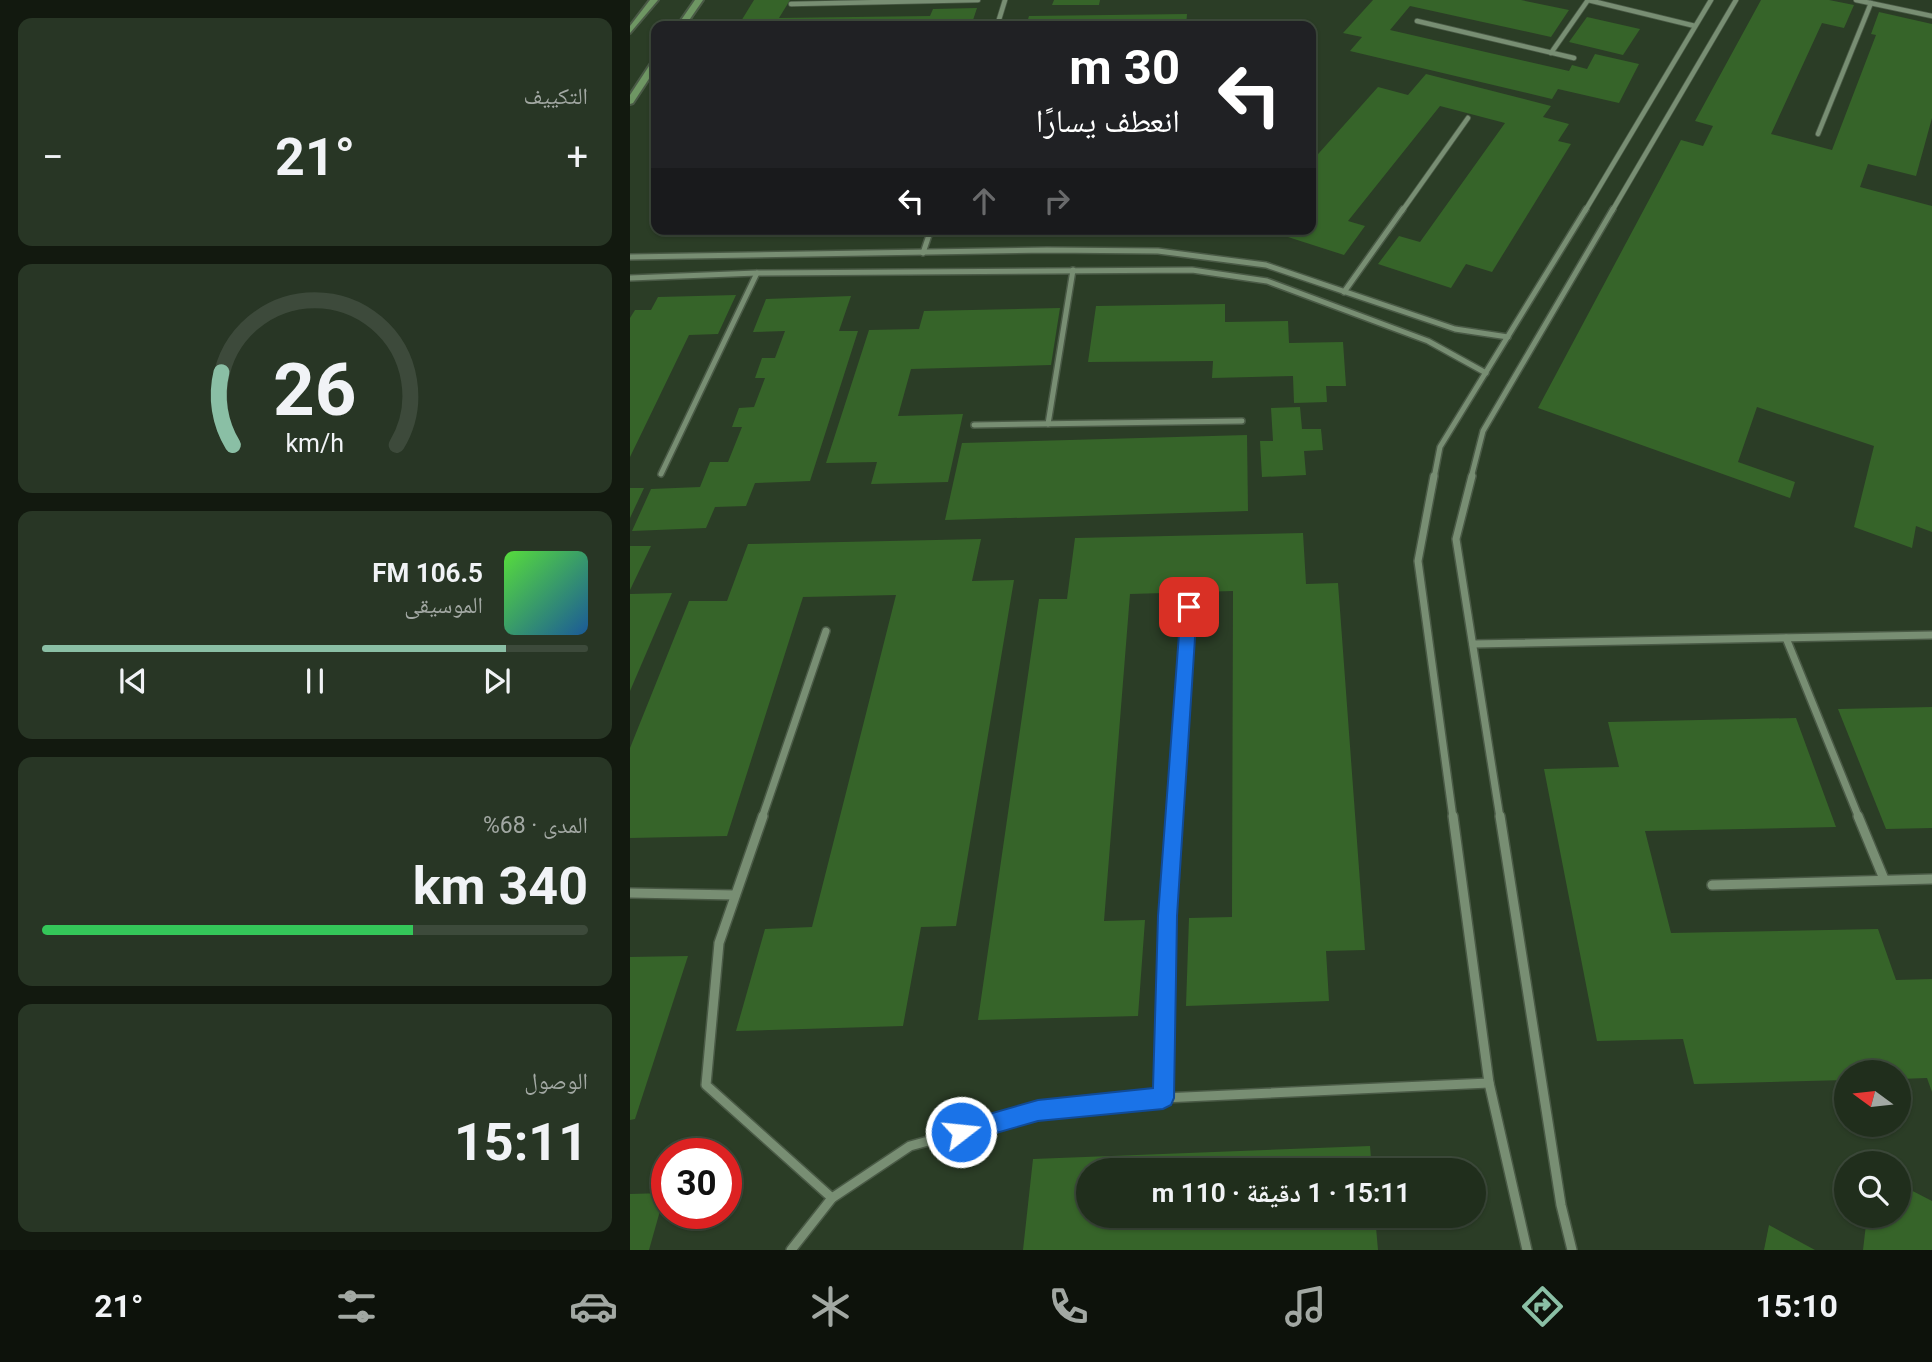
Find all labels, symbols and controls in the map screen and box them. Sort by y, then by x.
text: 30 m [1069,39,1180,96]
icon: left [1204,49,1295,140]
text: التكييف [523,83,588,110]
text: انعطف يسارًا [1036,102,1180,140]
text: 21° [275,127,355,188]
text: − [42,135,64,179]
text: + [566,135,588,179]
icon: left [892,182,930,220]
icon: ahead [965,182,1003,220]
icon: right [1038,182,1076,220]
text: 26 [273,347,357,433]
text: km/h [286,428,344,457]
text: 106.5 FM [372,558,483,588]
pin [1159,577,1219,637]
icon: arrive [1170,588,1208,626]
text: الموسيقى [404,592,483,619]
icon: previous [114,662,152,700]
icon: pause [296,662,334,700]
icon: next [478,662,516,700]
text: المدى · 68% [483,812,588,839]
text: 340 km [413,856,588,917]
north arrow [1834,1060,1911,1138]
map controls [1834,1060,1911,1228]
text: الوصول [524,1068,588,1095]
position arrow [924,1095,998,1169]
text: 15:11 [454,1112,588,1173]
speed limit sign: 30 [651,1138,742,1229]
button: search [1834,1151,1911,1228]
text: 15:11 · 1 دقيقة · 110 m [1152,1178,1410,1208]
icon: filters [332,1282,381,1331]
icon: car [569,1282,618,1331]
icon: climate [806,1282,855,1331]
icon: phone [1044,1282,1093,1331]
icon: music [1281,1282,1330,1331]
icon: directions [1518,1282,1567,1331]
text: 21° [94,1287,143,1325]
text: 15:10 [1755,1287,1838,1325]

